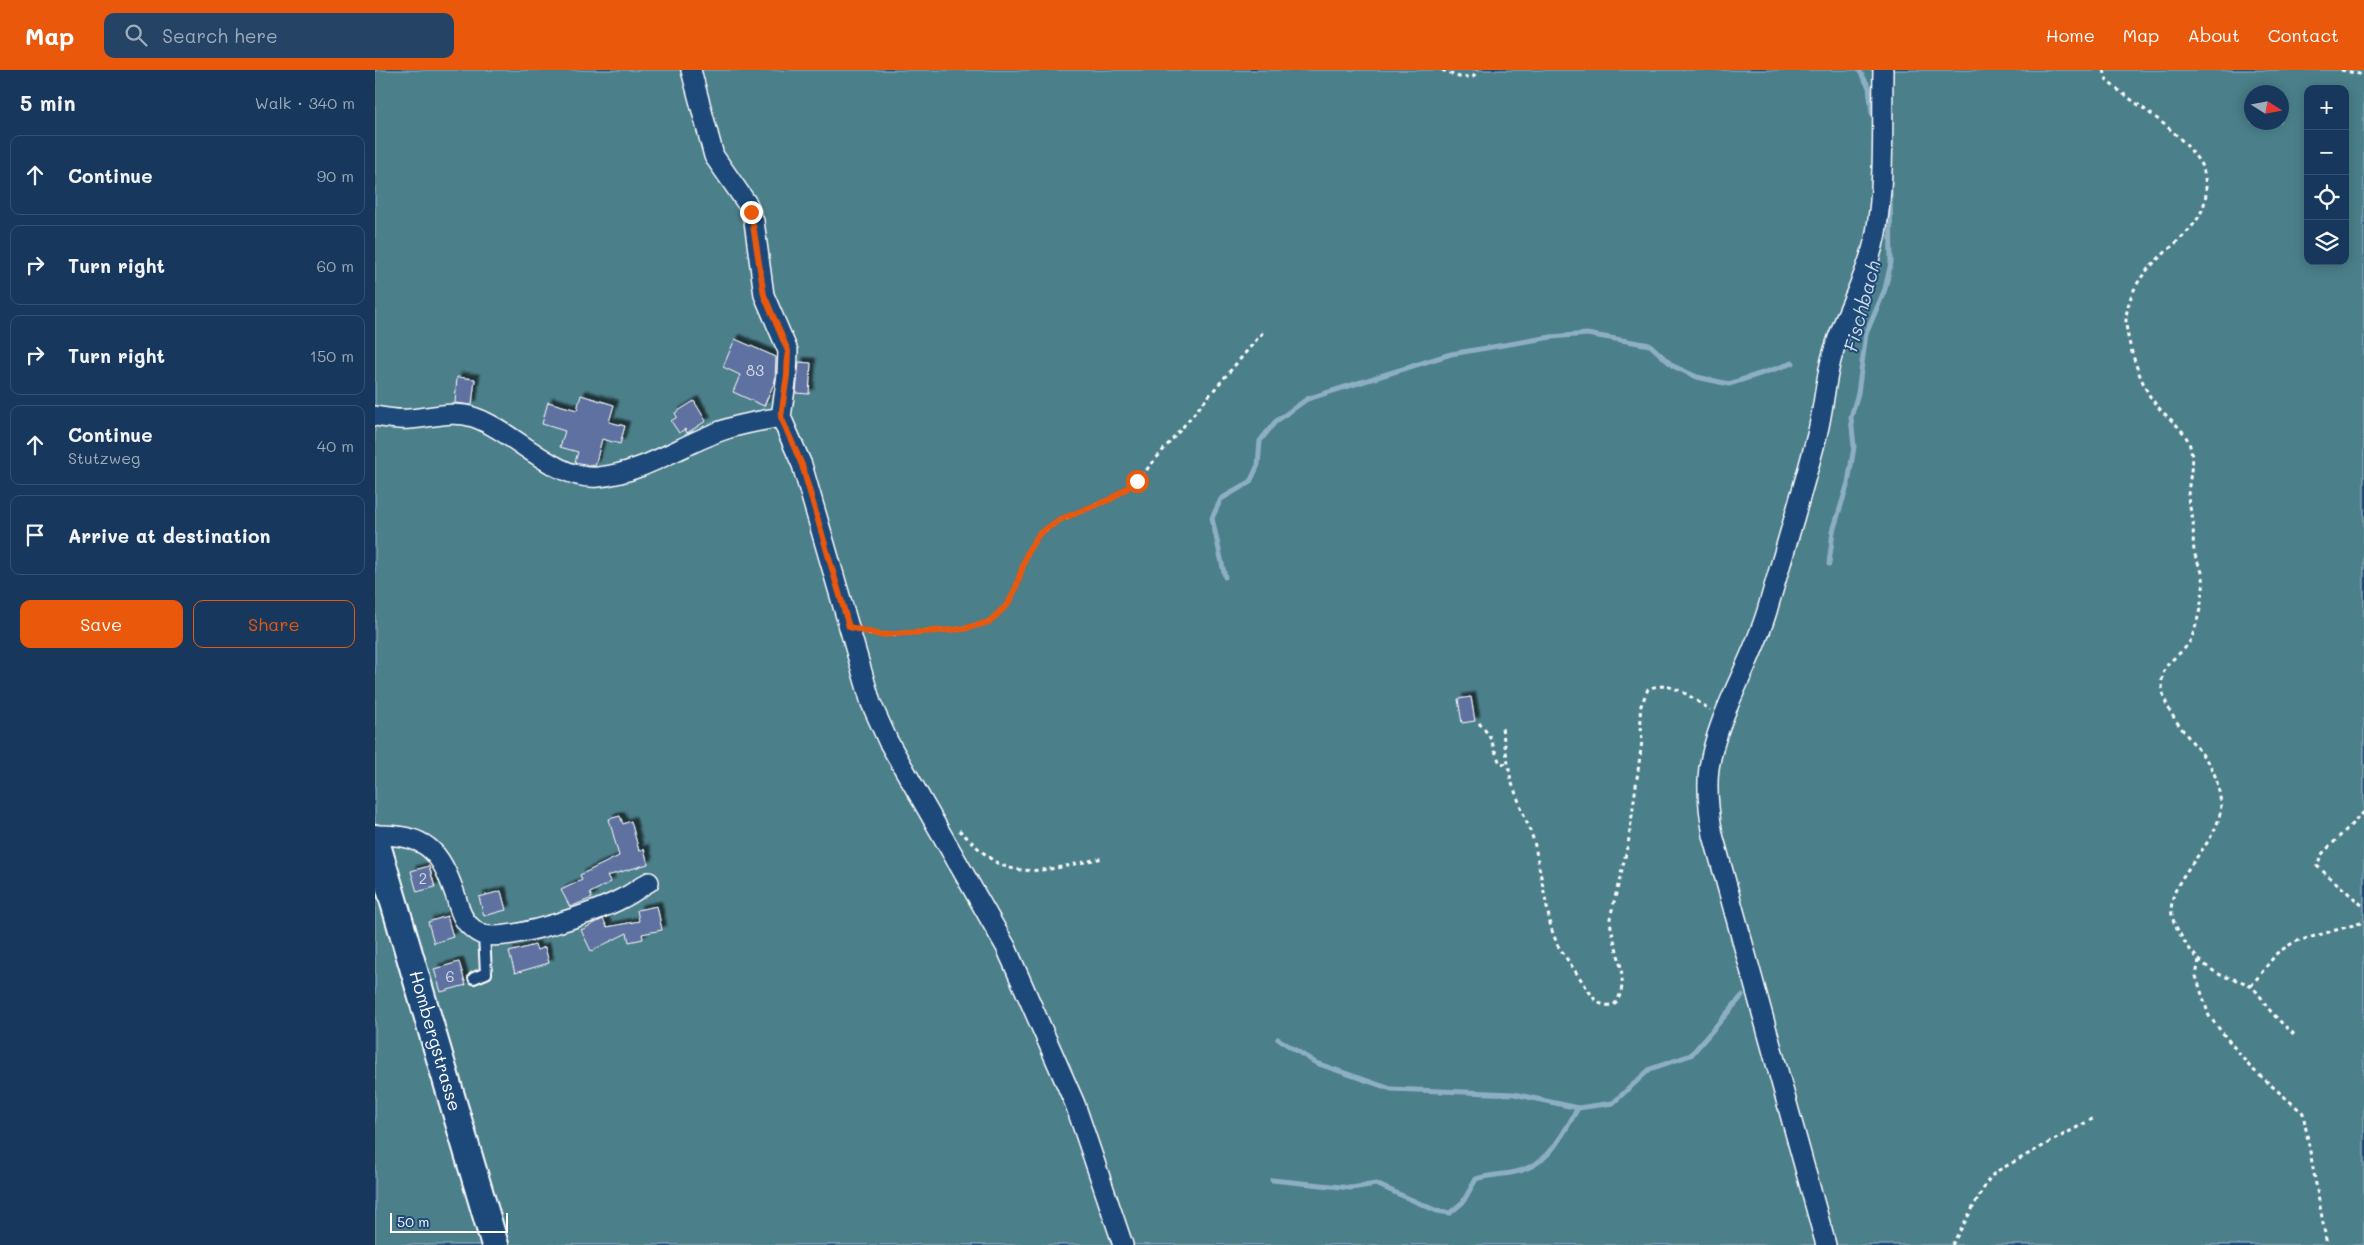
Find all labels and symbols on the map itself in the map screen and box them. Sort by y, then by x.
north arrow [2244,85,2289,130]
route end [740,201,763,224]
water label: Fischbach [1837,258,1886,354]
house number: 83 [746,360,764,380]
route start [1126,470,1149,493]
house number: 2 [419,868,427,888]
house number: 6 [445,966,455,986]
street label: Hombergstrasse [404,967,468,1114]
scale bar [390,1210,507,1233]

